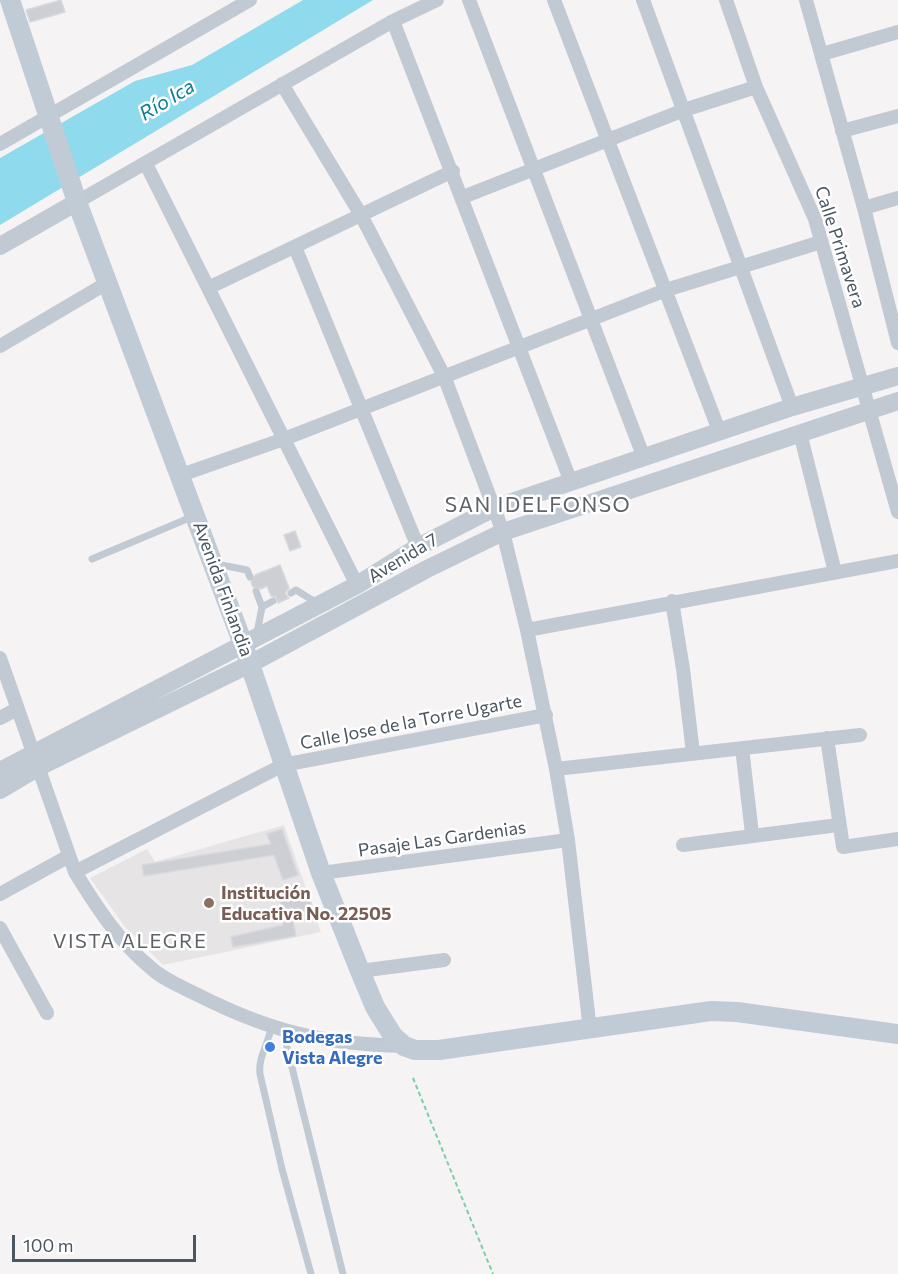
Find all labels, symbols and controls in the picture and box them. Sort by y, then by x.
water label: Río Ica [135,74,199,126]
street label: Calle Primavera [810,183,870,311]
district label: SAN IDELFONSO [445,492,631,518]
street label: Avenida Finlandia [189,518,257,660]
street label: Avenida 7 [364,529,442,587]
street label: Calle Jose de la Torre Ugarte [298,690,524,754]
street label: Pasaje Las Gardenias [357,817,527,861]
place label: Institución Educativa No. 22505 [221,882,391,924]
marker: Institución Educativa No. 22505 [202,896,216,910]
district label: VISTA ALEGRE [53,929,207,953]
place label: Bodegas Vista Alegre [282,1026,382,1068]
marker: Bodegas Vista Alegre [263,1040,277,1054]
scale bar [15,1223,200,1261]
text: 100 m [23,1234,73,1256]

